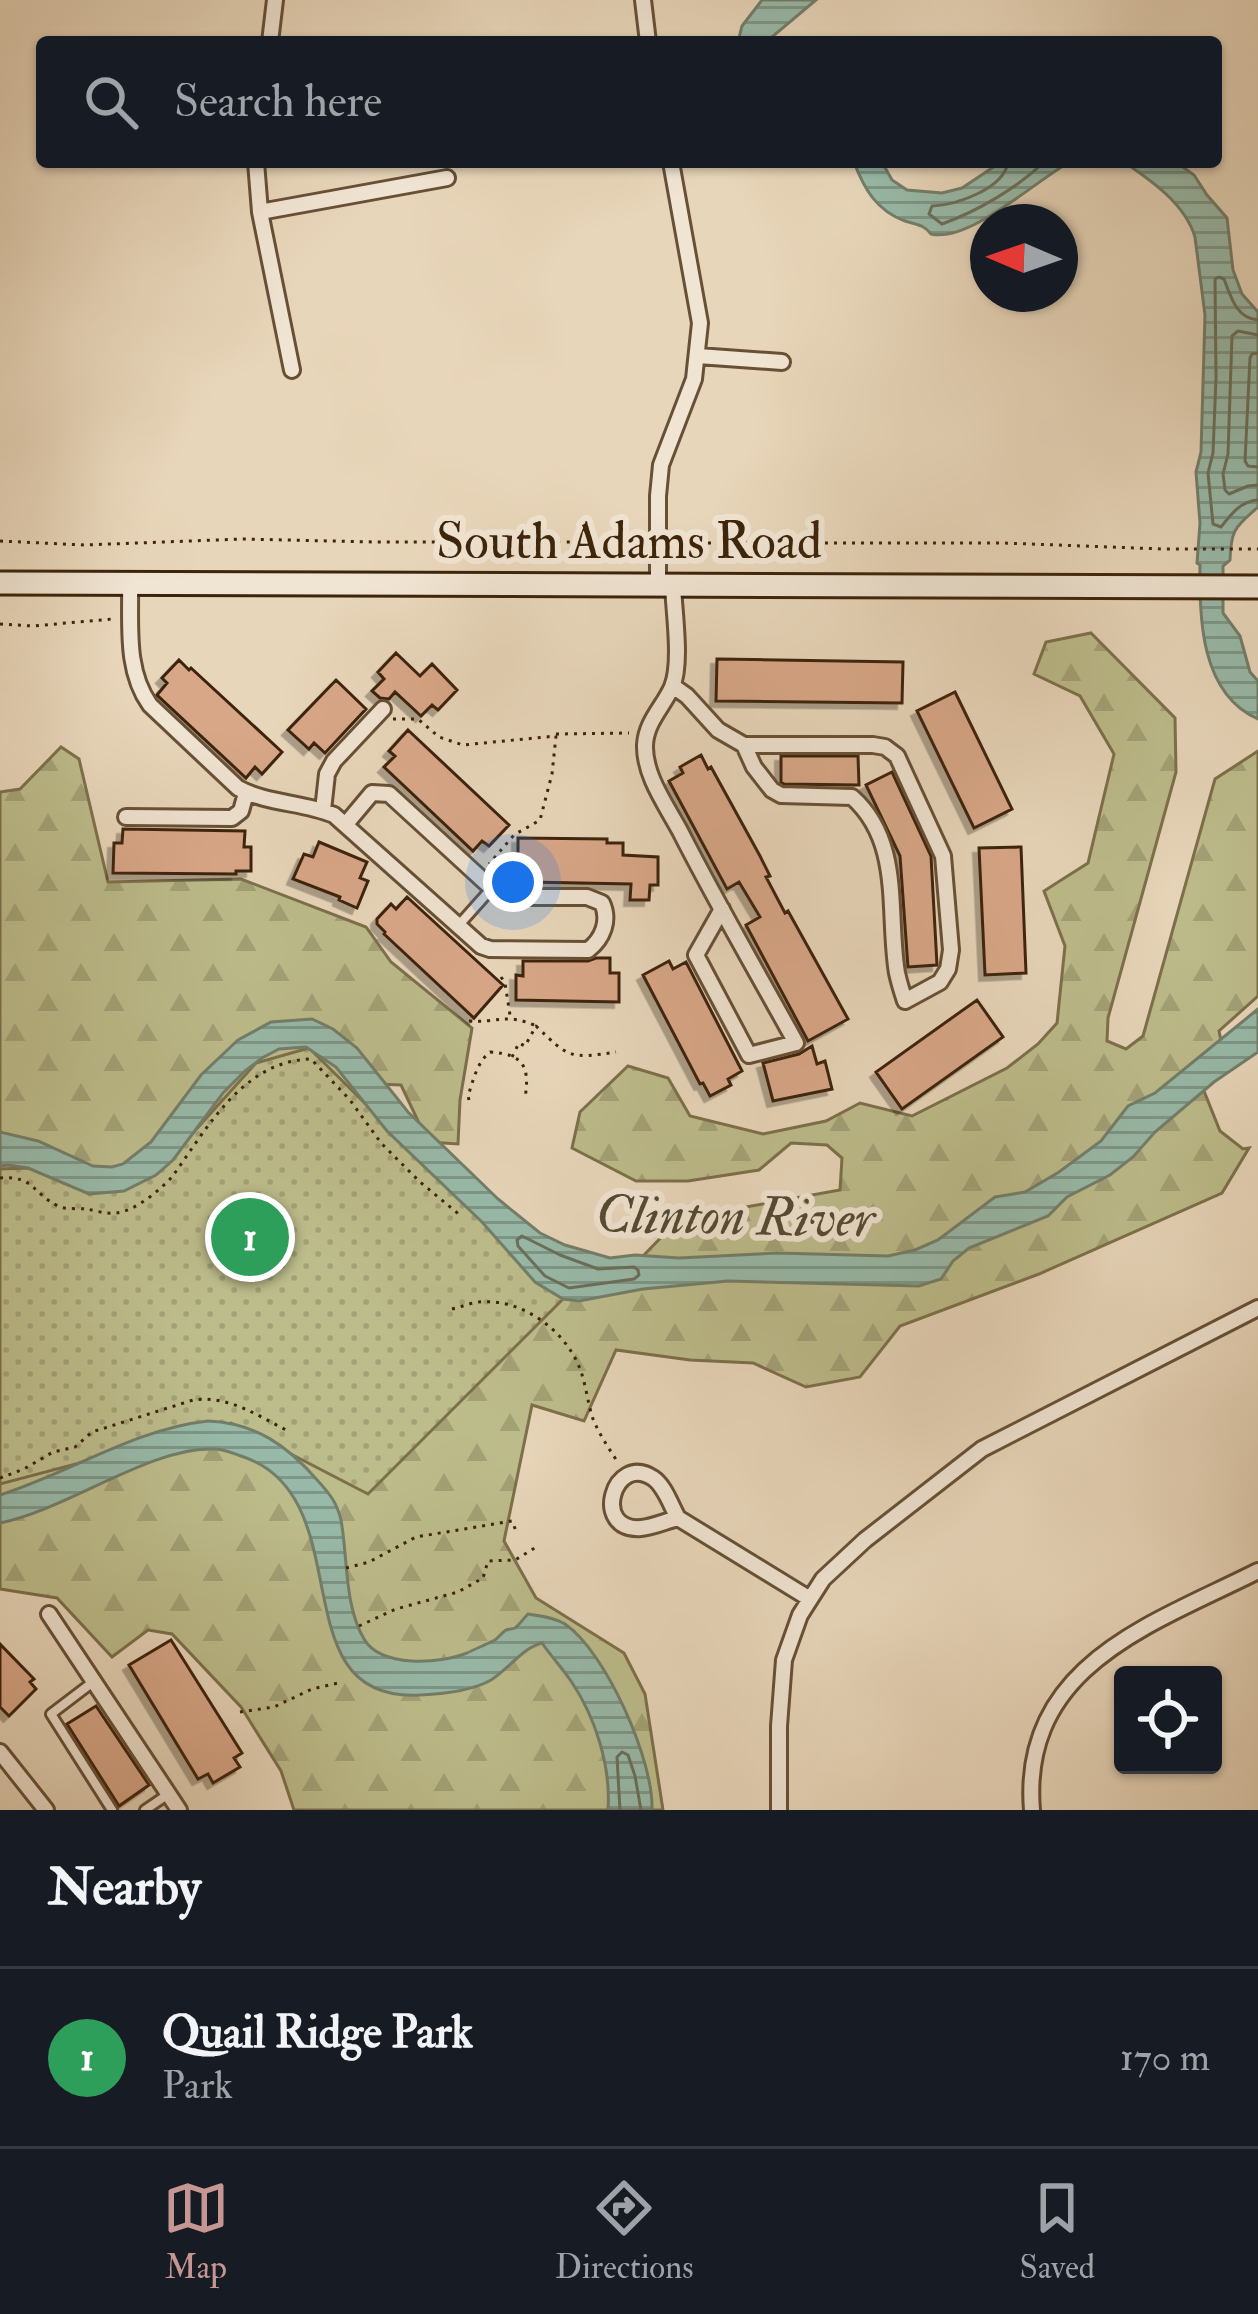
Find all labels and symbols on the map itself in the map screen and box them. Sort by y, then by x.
north arrow [970,204,1078,312]
street label: South Adams Road [436,510,822,574]
your location [483,852,543,912]
water label: Clinton River [595,1181,878,1253]
pin: 1 [211,1192,289,1282]

